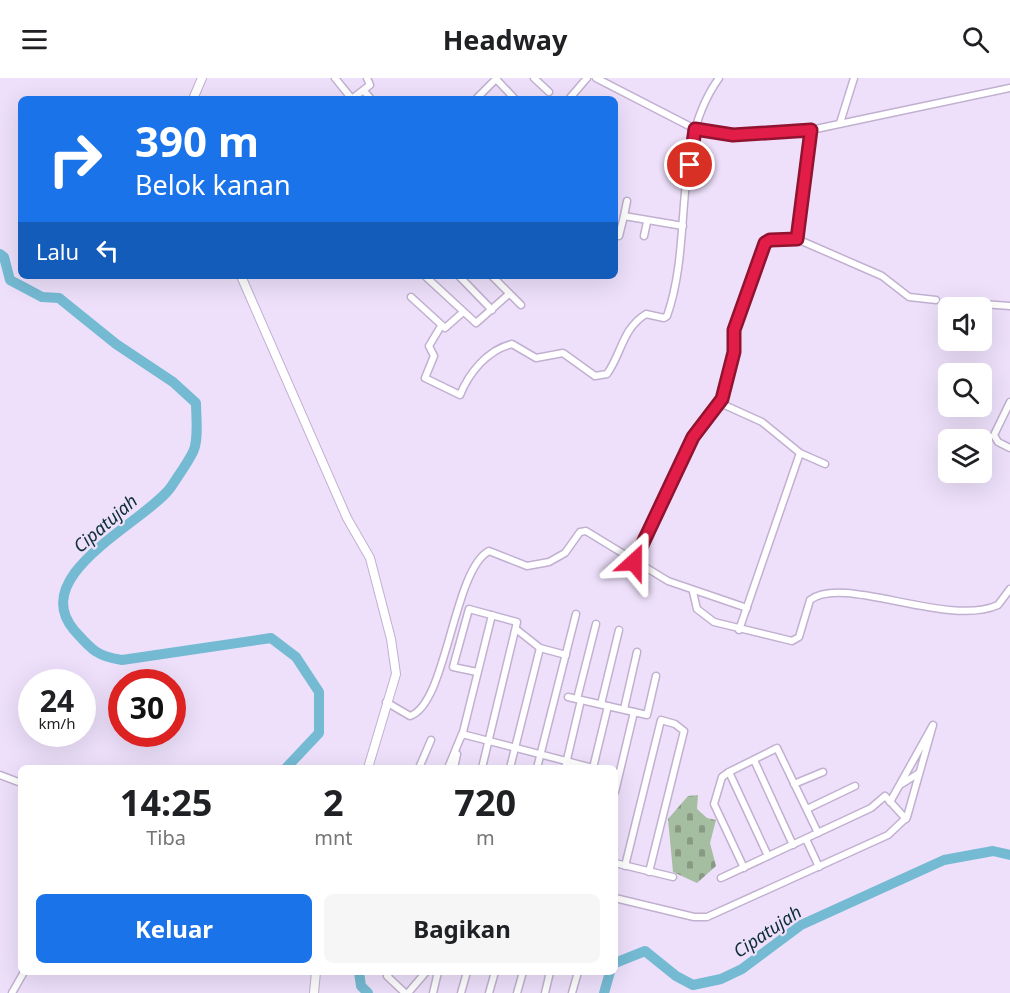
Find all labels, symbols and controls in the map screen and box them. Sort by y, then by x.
text: Headway [443,21,567,58]
icon: menu [18,23,51,56]
icon: search [959,23,992,56]
text: 390 m [135,112,259,169]
icon: right [36,120,114,198]
pin [664,139,715,190]
icon: arrive [673,148,706,181]
text: Belok kanan [135,166,291,203]
icon: left [91,234,124,267]
text: Lalu [36,236,79,266]
map controls [938,297,992,483]
button: sound [938,297,992,351]
button: search [938,363,992,417]
button: layers [938,429,992,483]
water label: Cipatujah [68,489,142,557]
position arrow [602,530,666,594]
speed limit sign: 30 [108,669,186,747]
text: 24 [40,680,74,721]
text: km/h [39,713,75,733]
text: 14:25 [120,778,212,827]
text: 2 [323,778,344,827]
text: 720 [454,778,516,827]
text: Tiba [146,824,186,851]
text: mnt [314,824,352,851]
text: m [476,824,495,851]
button: Keluar [36,894,312,963]
button: Bagikan [324,894,600,963]
water label: Cipatujah [728,899,806,963]

